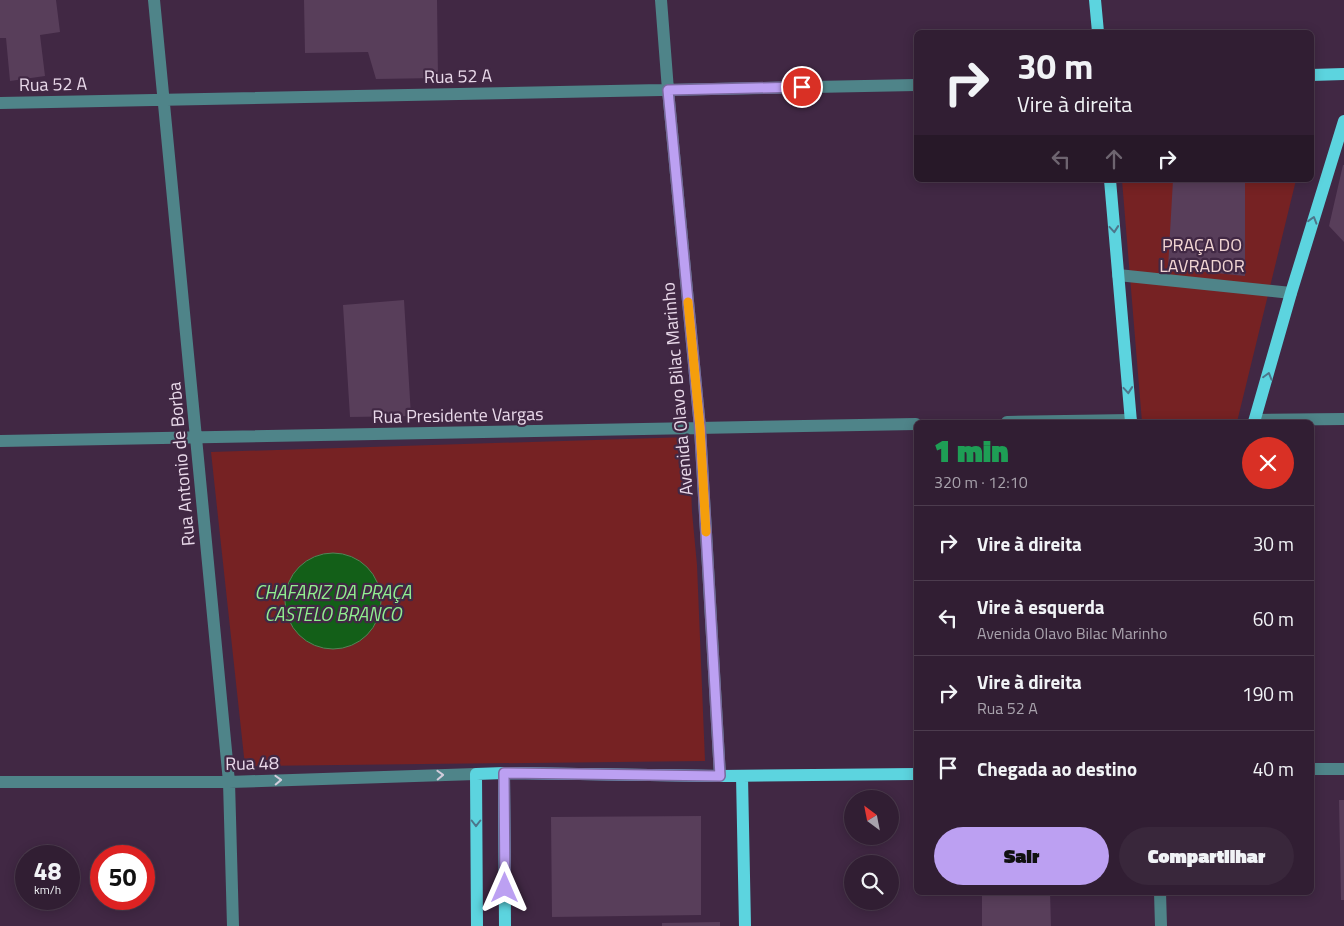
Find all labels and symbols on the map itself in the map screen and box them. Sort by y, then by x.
street label: Rua 52 A [424,62,493,90]
pin [781,66,823,108]
street label: Rua 52 A [19,70,88,98]
one-way arrow [1308,216,1318,224]
one-way arrow [1109,225,1120,233]
park label: PRAÇA DO LAVRADOR [1159,231,1245,279]
street label: Avenida Olavo Bilac Marinho [654,281,700,497]
one-way arrow [1262,372,1272,380]
street label: Rua Antonio de Borba [160,381,202,547]
one-way arrow [1122,387,1133,395]
street label: Rua Presidente Vargas [372,400,544,430]
water label: CHAFARIZ DA PRAÇA CASTELO BRANCO [255,577,412,628]
street label: Rua 48 [225,749,279,777]
one-way arrow [436,770,444,781]
one-way arrow [274,775,282,786]
north arrow [844,790,899,845]
one-way arrow [471,820,481,827]
speed limit sign: 50 [90,845,155,910]
position arrow [478,861,530,913]

